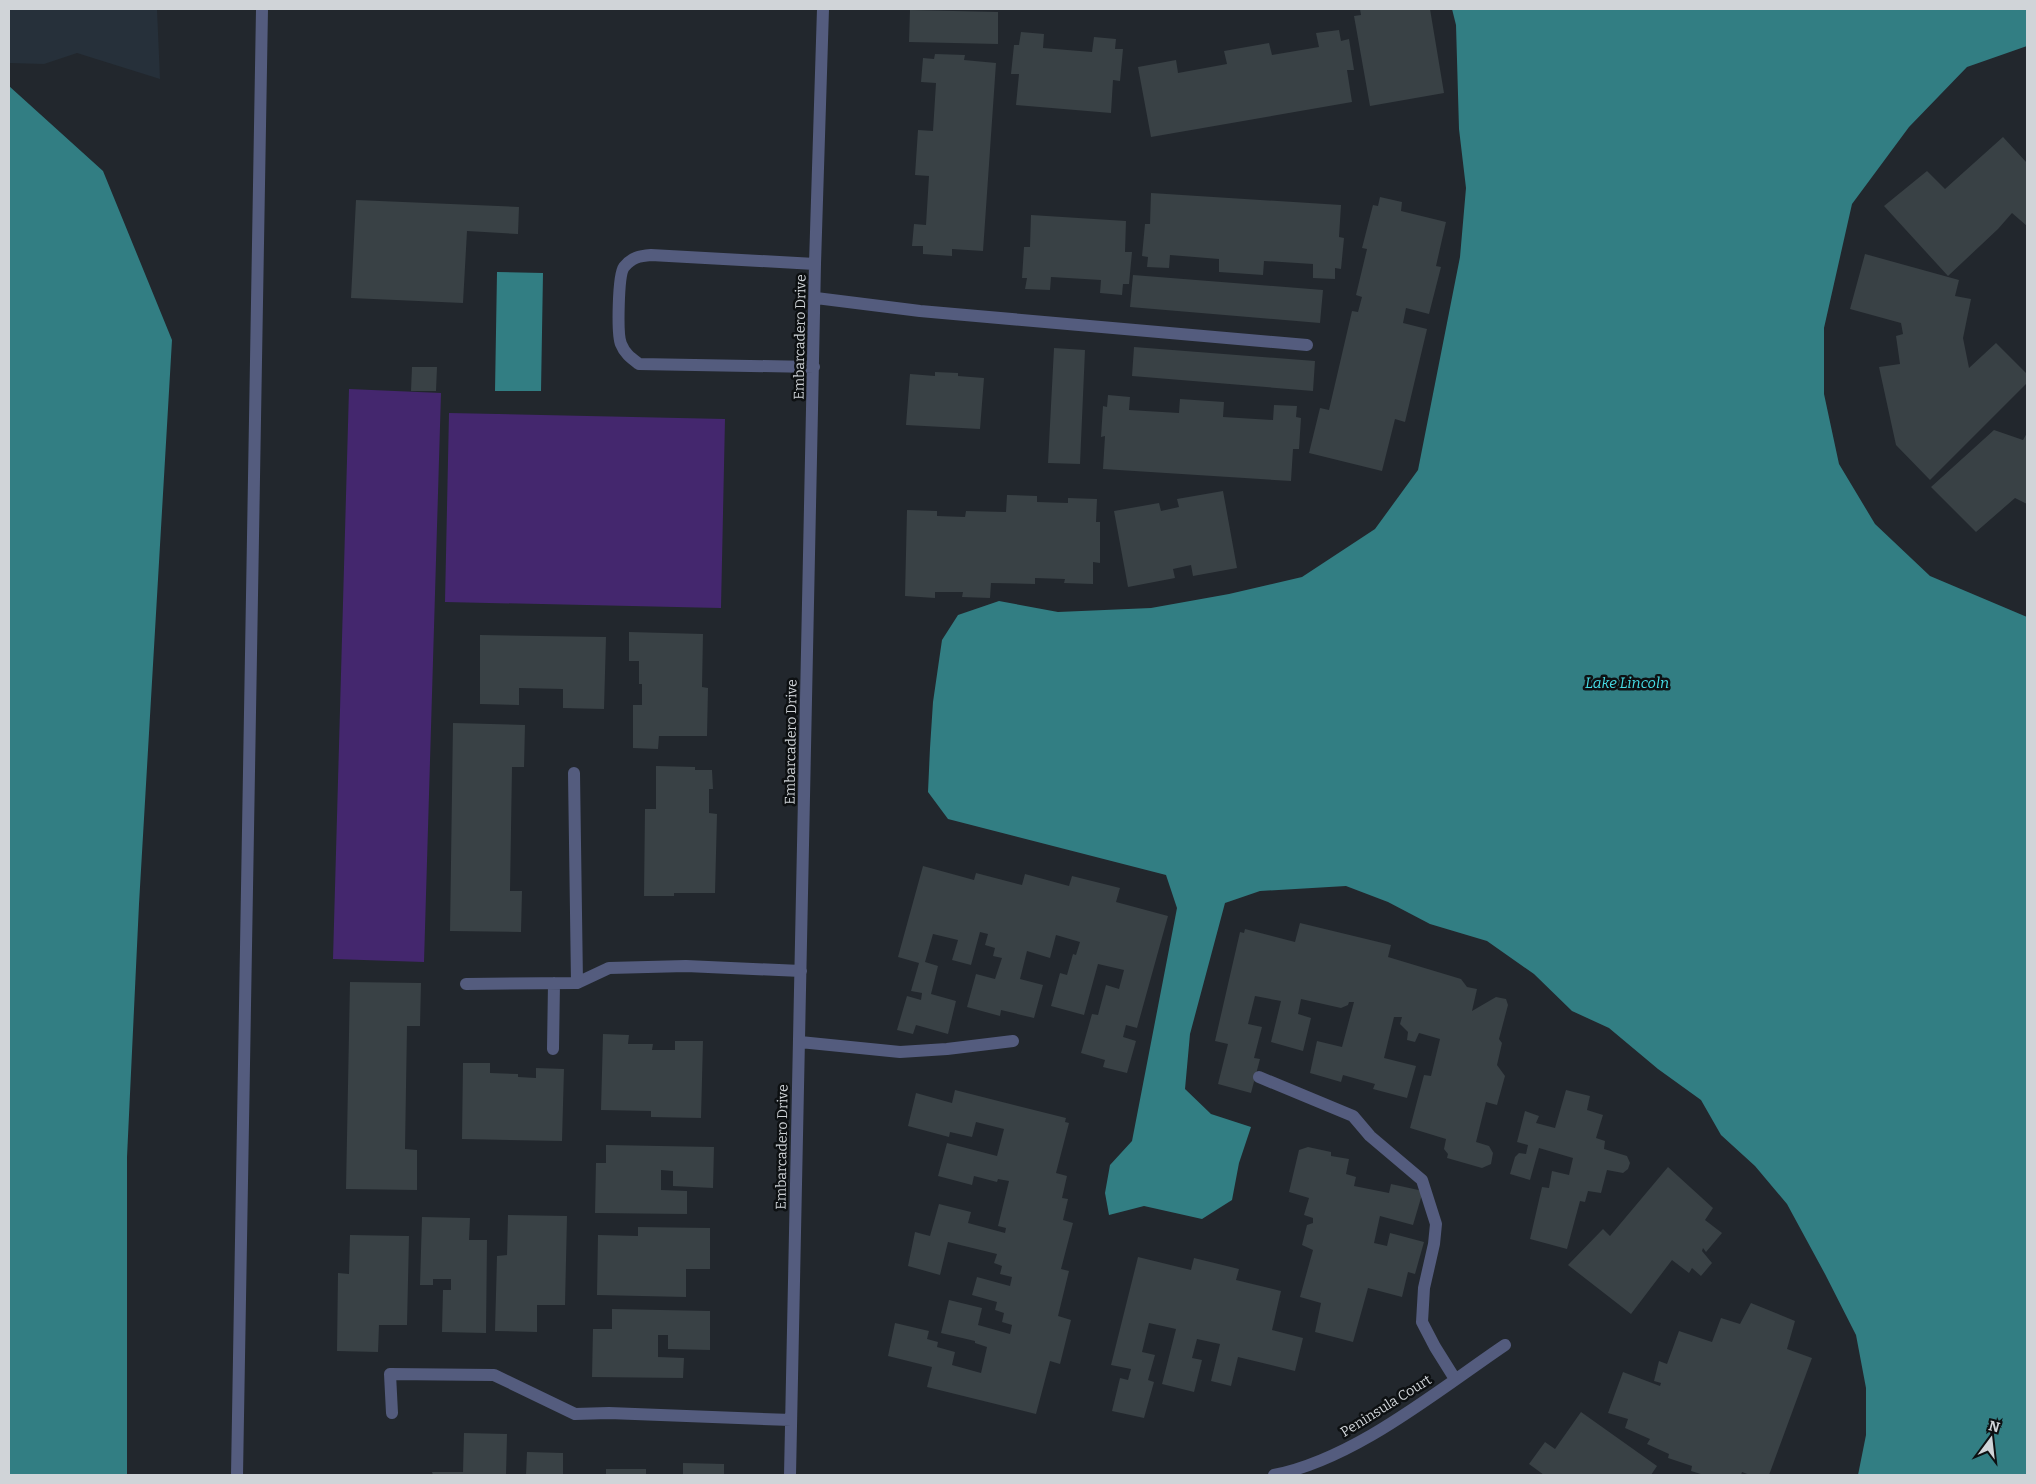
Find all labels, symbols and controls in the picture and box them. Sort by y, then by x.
street label: Embarcadero Drive [790,274,810,400]
water label: Lake Lincoln [1585,674,1669,692]
street label: Embarcadero Drive [781,679,801,805]
street label: Embarcadero Drive [772,1084,792,1210]
street label: Peninsula Court [1337,1371,1435,1441]
north arrow [1966,1414,2016,1464]
text: N [1987,1417,2002,1437]

